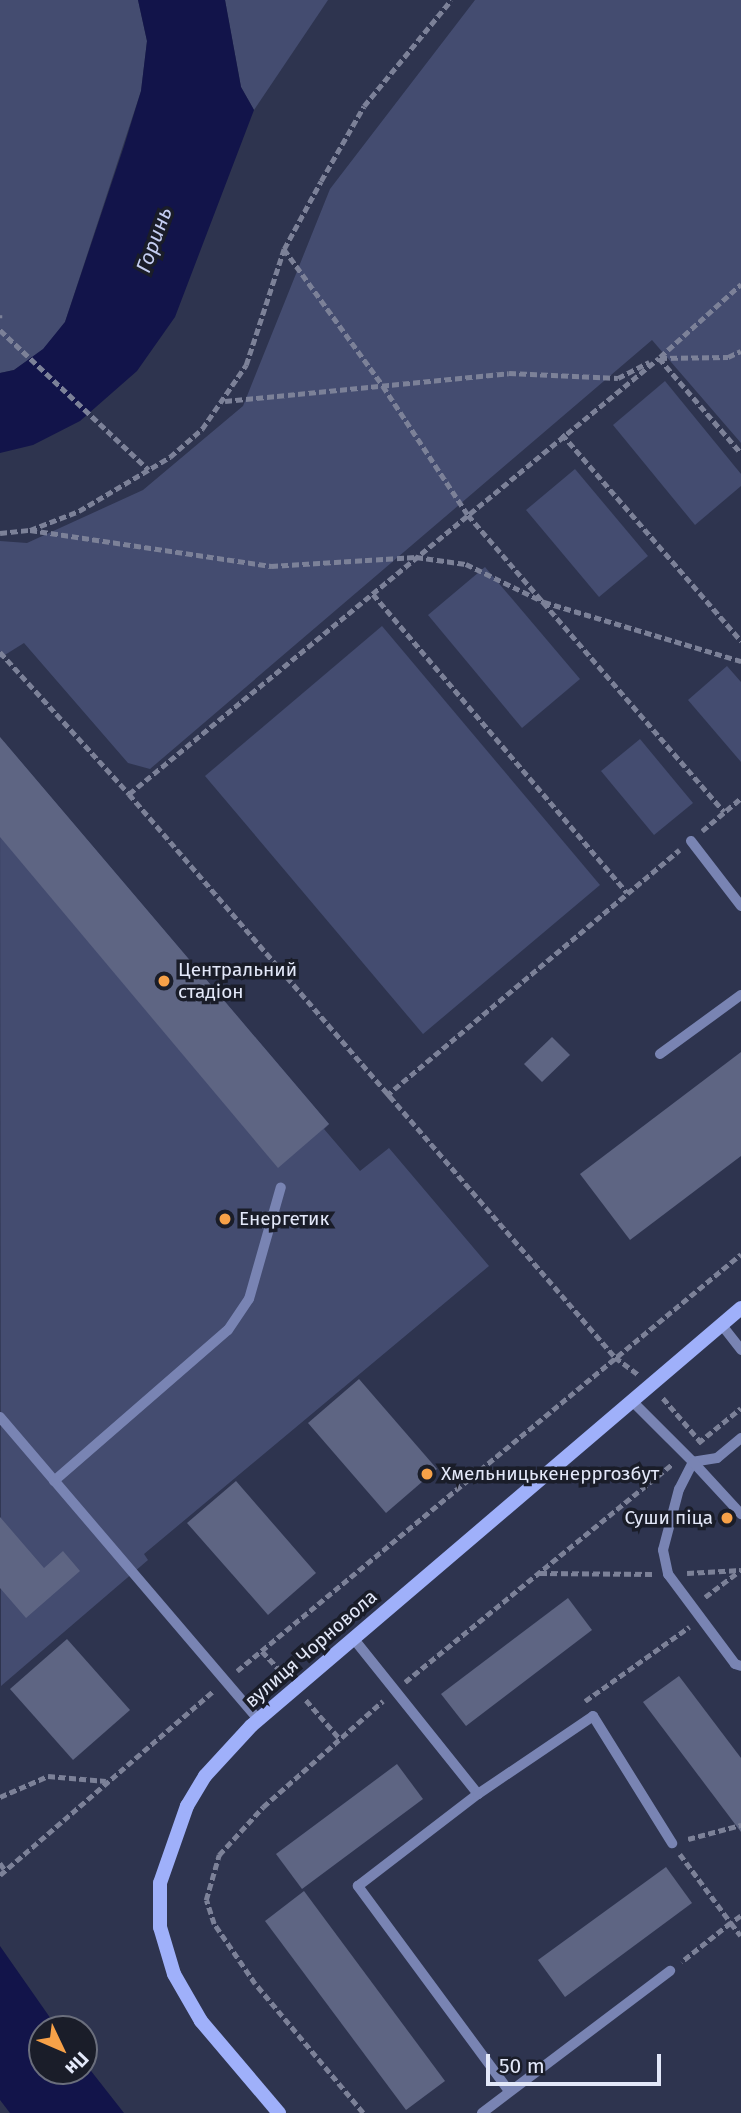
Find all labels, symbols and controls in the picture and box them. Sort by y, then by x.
water label: Горинь [131,204,177,276]
place label: Центральний стадіон [178,959,297,1003]
marker: Центральний стадіон [156,973,172,989]
place label: Енергетик [239,1208,329,1230]
marker: Енергетик [217,1211,233,1227]
place label: Хмельницькенерргозбут [441,1463,659,1485]
marker: Хмельницькенерргозбут [419,1466,435,1482]
place label: Суши піца [624,1507,713,1529]
marker: Суши піца [719,1510,735,1526]
street label: вулиця Чорновола [240,1585,382,1713]
north arrow [28,2015,98,2085]
scale bar [489,2039,664,2084]
text: Пн [61,2047,94,2080]
text: 50 m [499,2053,545,2079]

